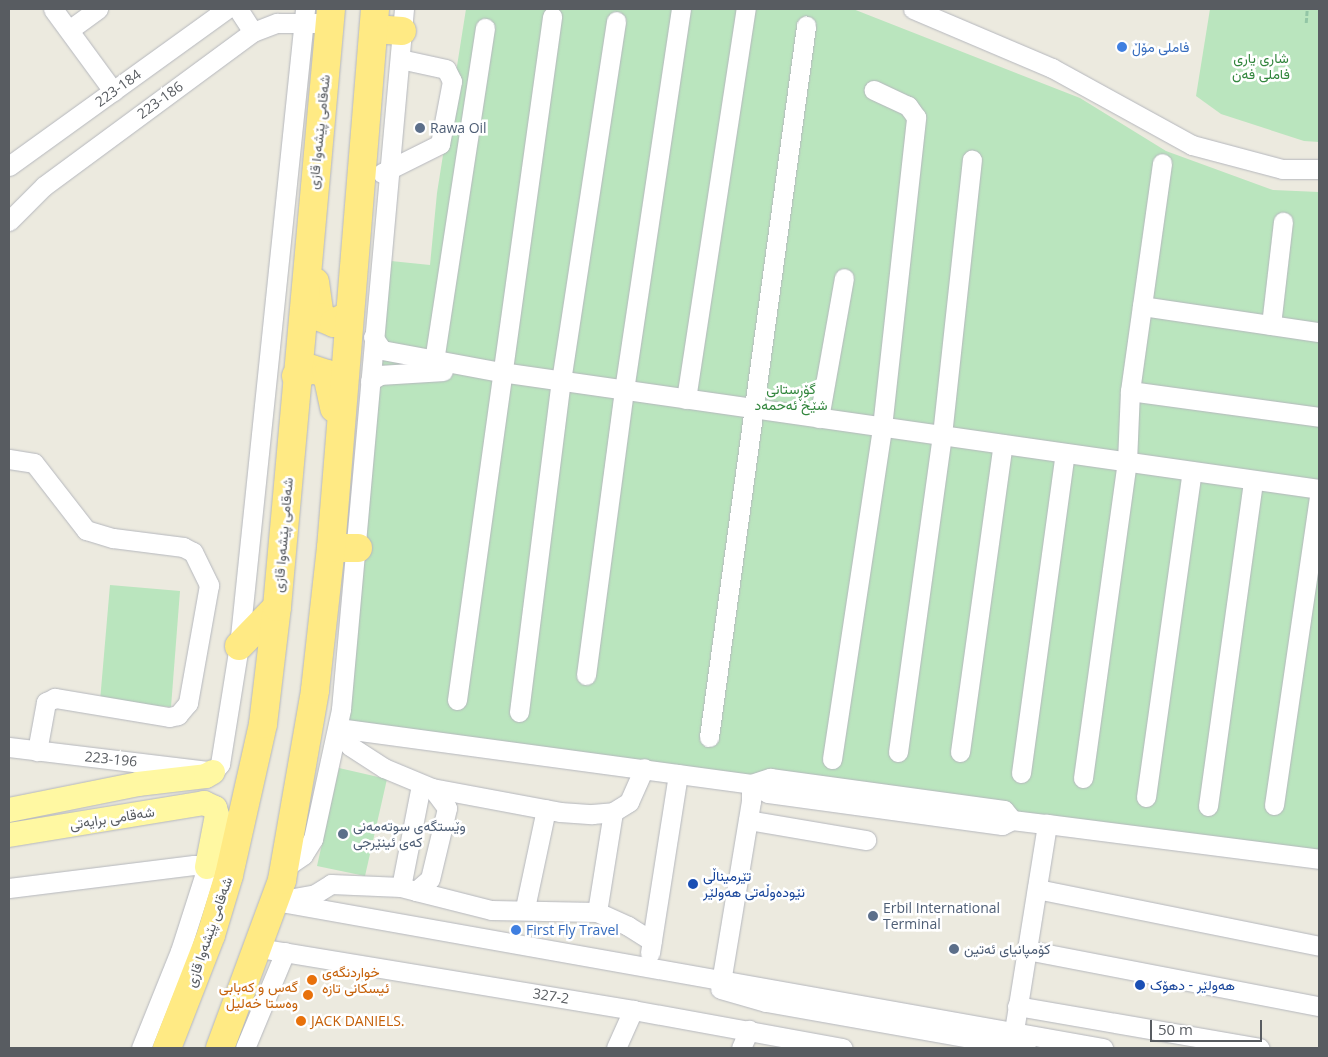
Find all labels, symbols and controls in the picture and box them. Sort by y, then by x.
place label: فاملی مۆڵ [1132,39,1189,55]
marker: فاملی مۆڵ [1116,41,1128,53]
park label: شاری یاری فاملی فەن [1232,50,1290,82]
street label: 223-184 [92,66,144,110]
street label: شەقامی پێشەوا قازی [305,74,333,190]
street label: 223-186 [134,78,186,122]
place label: Rawa Oil [430,120,487,136]
marker: Rawa Oil [414,122,426,134]
park label: گۆڕستانی شێخ ئەحمەد [754,381,828,414]
street label: شەقامی پێشەوا قازی [270,477,296,593]
street label: 223-196 [84,748,138,770]
street label: شەقامی برایەتی [68,803,156,833]
place label: وێستگەی سوتەمەنی کەی ئینێرجی [353,818,466,850]
marker: وێستگەی سوتەمەنی کەی ئینێرجی [337,828,349,840]
place label: تێرمیناڵی نێودەوڵەتی هەولێر [703,868,805,900]
street label: شەقامی پێشەوا قازی [182,875,236,989]
marker: تێرمیناڵی نێودەوڵەتی هەولێر [687,878,699,890]
place label: Erbil International Terminal [883,900,1000,932]
marker: Erbil International Terminal [867,910,879,922]
place label: First Fly Travel [526,922,619,938]
marker: First Fly Travel [510,924,522,936]
place label: کۆمپانیای ئەتین [964,941,1050,957]
marker: کۆمپانیای ئەتین [948,943,960,955]
place label: خواردنگەی ئیسکانی تازە [322,964,389,996]
marker: خواردنگەی ئیسکانی تازە [306,974,318,986]
place label: هەولێر - دهۆک [1150,977,1235,993]
place label: گەس و کەبابی وەستا خەلیل [219,979,298,1012]
marker: هەولێر - دهۆک [1134,979,1146,991]
street label: 327-2 [532,985,570,1007]
marker: گەس و کەبابی وەستا خەلیل [302,989,314,1001]
scale bar [1153,1010,1266,1042]
place label: JACK DANIELS. [311,1013,405,1029]
marker: JACK DANIELS. [295,1015,307,1027]
text: 50 m [1158,1019,1193,1039]

